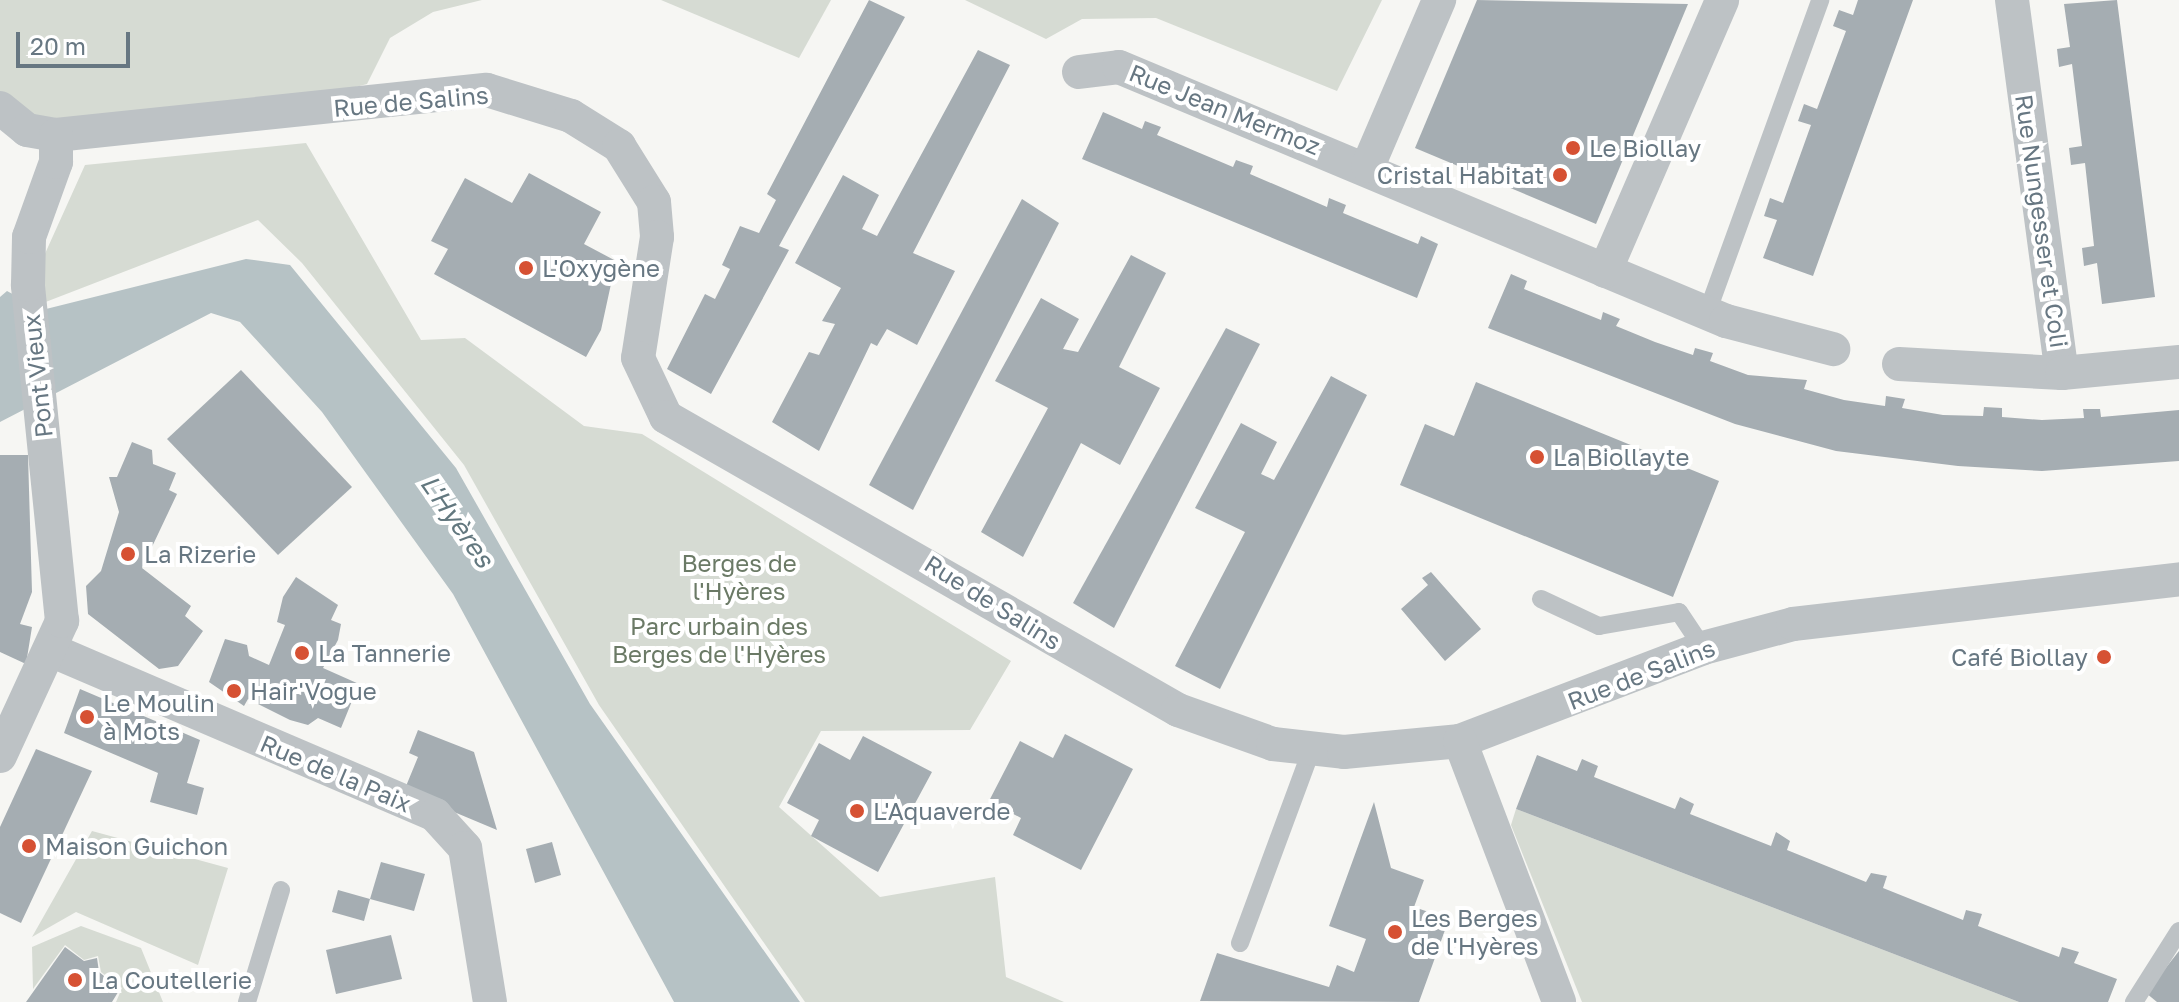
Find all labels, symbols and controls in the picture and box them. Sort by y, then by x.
scale bar [20,16,134,66]
text: 20 m [30,31,86,60]
street label: Rue Jean Mermoz [1125,58,1325,160]
street label: Rue de Salins [332,80,490,122]
street label: Rue Nungesser et Coli [2010,92,2074,350]
place label: Le Biollay [1589,134,1701,162]
marker: Le Biollay [1564,139,1582,157]
place label: Cristal Habitat [1377,161,1544,189]
marker: Cristal Habitat [1551,166,1569,184]
place label: L'Oxygène [542,254,660,282]
marker: L'Oxygène [517,259,535,277]
street label: Pont Vieux [16,313,58,439]
place label: La Biollayte [1553,443,1690,471]
marker: La Biollayte [1528,448,1546,466]
water label: L'Hyères [414,469,500,573]
place label: La Rizerie [144,540,256,568]
marker: La Rizerie [119,545,137,563]
park label: Berges de l'Hyères [681,549,797,605]
street label: Rue de Salins [919,549,1067,655]
park label: Parc urbain des Berges de l'Hyères [612,612,826,668]
street label: Rue de Salins [1563,633,1719,715]
place label: La Tannerie [318,639,451,667]
place label: Café Biollay [1951,643,2088,671]
marker: La Tannerie [293,644,311,662]
marker: Café Biollay [2095,648,2113,666]
place label: Hair'Vogue [250,677,377,705]
marker: Hair'Vogue [225,682,243,700]
place label: Le Moulin à Mots [103,689,215,745]
marker: Le Moulin à Mots [78,708,96,726]
street label: Rue de la Paix [256,728,416,818]
place label: L'Aquaverde [873,797,1011,825]
marker: L'Aquaverde [848,802,866,820]
place label: Maison Guichon [45,832,228,860]
marker: Maison Guichon [20,837,38,855]
place label: Les Berges de l'Hyères [1411,904,1539,960]
marker: Les Berges de l'Hyères [1386,923,1404,941]
place label: La Coutellerie [91,966,252,994]
marker: La Coutellerie [66,971,84,989]

